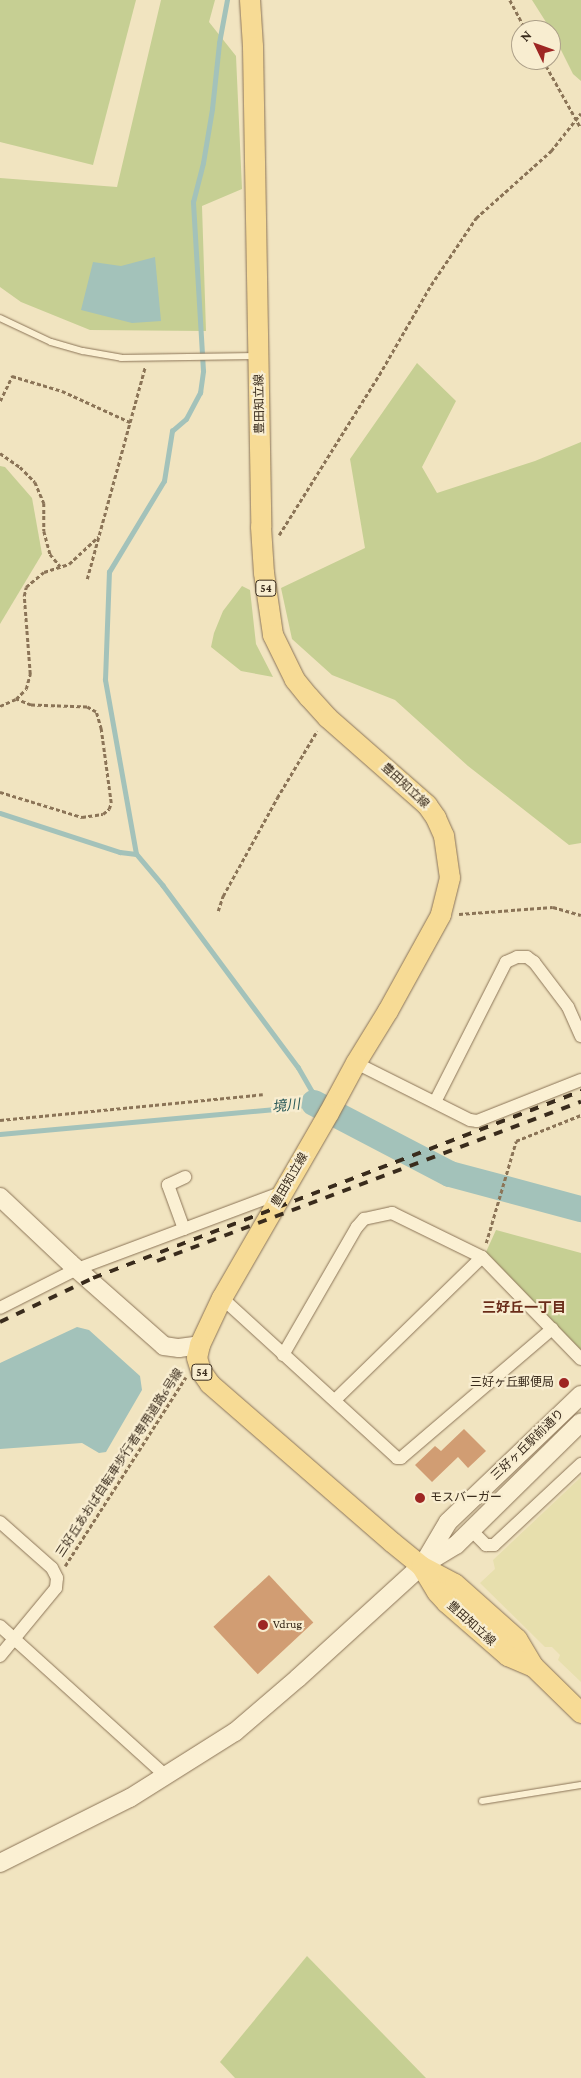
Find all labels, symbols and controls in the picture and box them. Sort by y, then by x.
north arrow [511,20,561,70]
text: N [516,27,535,45]
street label: 豊田知立線 [252,374,268,434]
road number: 54 [255,580,277,596]
street label: 豊田知立線 [378,760,432,812]
water label: 境川 [271,1095,301,1115]
street label: 豊田知立線 [269,1150,311,1210]
district label: 三好丘一丁目 [482,1299,566,1315]
road number: 54 [191,1364,213,1380]
street label: 三好丘あおば自転車歩行者専用道路6号線 [53,1366,187,1560]
place label: 三好ヶ丘郵便局 [470,1376,554,1390]
marker: 三好ヶ丘郵便局 [558,1377,570,1389]
street label: 三好ヶ丘駅前通り [488,1406,568,1484]
place label: モスバーガー [430,1491,502,1505]
marker: モスバーガー [414,1492,426,1504]
street label: 豊田知立線 [444,1599,498,1649]
place label: Vdrug [273,1618,302,1632]
marker: Vdrug [257,1619,269,1631]

